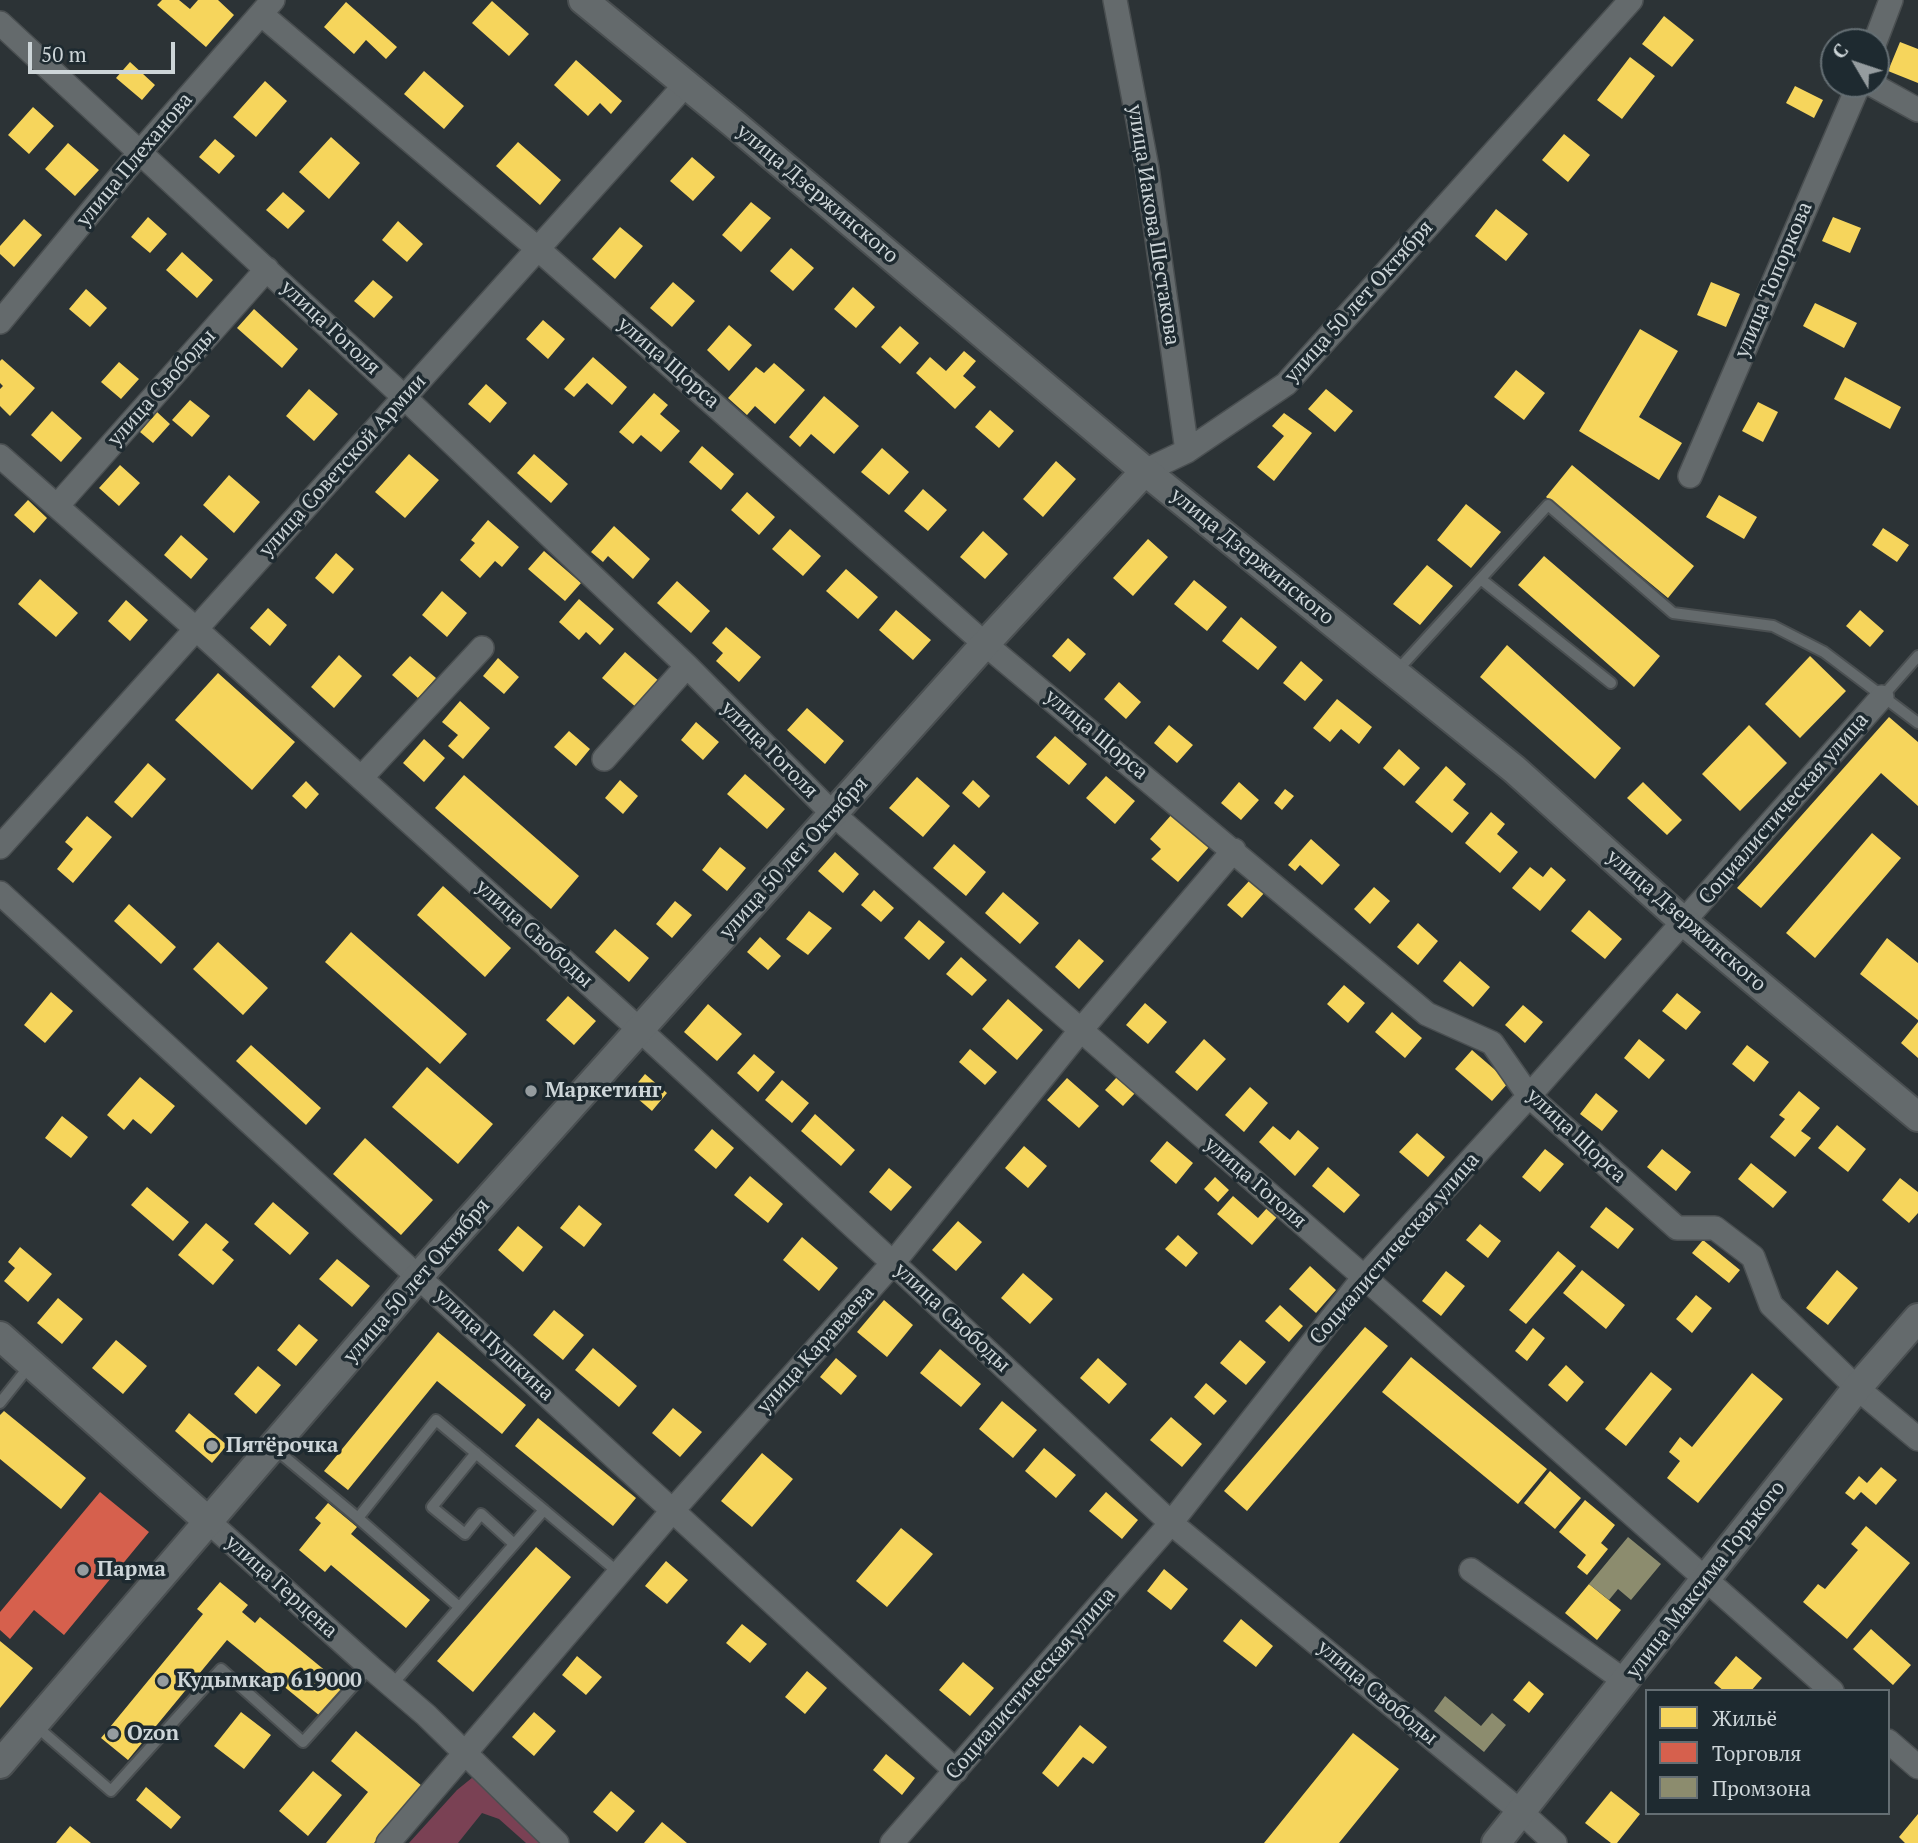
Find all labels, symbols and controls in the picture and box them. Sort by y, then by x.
scale bar [32,28,178,72]
north arrow [1820,28,1890,98]
text: С [1826,38,1853,63]
text: 50 m [41,40,87,68]
street label: улица Плеханова [72,88,198,232]
street label: улица Иакова Шестакова [1122,103,1184,347]
street label: улица Дзержинского [731,119,903,269]
street label: улица Топоркова [1730,198,1818,362]
street label: улица 50 лет Октября [1279,216,1439,388]
street label: улица Гоголя [275,276,385,380]
street label: улица Щорса [612,312,724,414]
street label: улица Свободы [103,324,221,452]
street label: улица Советской Армии [254,369,432,563]
street label: улица Дзержинского [1165,483,1339,631]
street label: улица Щорса [1039,685,1153,785]
street label: улица Гоголя [715,696,823,804]
street label: Социалистическая улица [1694,708,1874,910]
street label: улица 50 лет Октября [714,772,874,944]
street label: улица Дзержинского [1601,845,1771,997]
street label: улица Свободы [470,875,598,993]
place label: Маркетинг [545,1078,662,1104]
marker: Маркетинг [523,1083,539,1099]
street label: улица Щорса [1521,1083,1631,1189]
street label: улица Гоголя [1199,1132,1311,1234]
street label: Социалистическая улица [1305,1148,1485,1350]
street label: улица 50 лет Октября [339,1193,495,1369]
street label: улица Свободы [889,1258,1015,1378]
street label: улица Караваева [752,1281,880,1419]
street label: улица Пушкина [429,1283,559,1407]
place label: Пятёрочка [226,1433,339,1459]
marker: Пятёрочка [204,1438,220,1454]
street label: улица Максима Горького [1621,1476,1791,1684]
street label: улица Герцена [220,1530,342,1644]
place label: Парма [97,1557,166,1583]
marker: Парма [75,1562,91,1578]
street label: Социалистическая улица [941,1583,1121,1785]
street label: улица Свободы [1312,1635,1442,1751]
place label: Кудымкар 619000 [177,1668,362,1694]
marker: Кудымкар 619000 [155,1673,171,1689]
legend [1645,1689,1890,1815]
text: Жильё [1712,1704,1777,1732]
place label: Ozon [127,1721,179,1747]
marker: Ozon [105,1726,121,1742]
text: Торговля [1712,1739,1801,1767]
text: Промзона [1712,1774,1811,1802]

